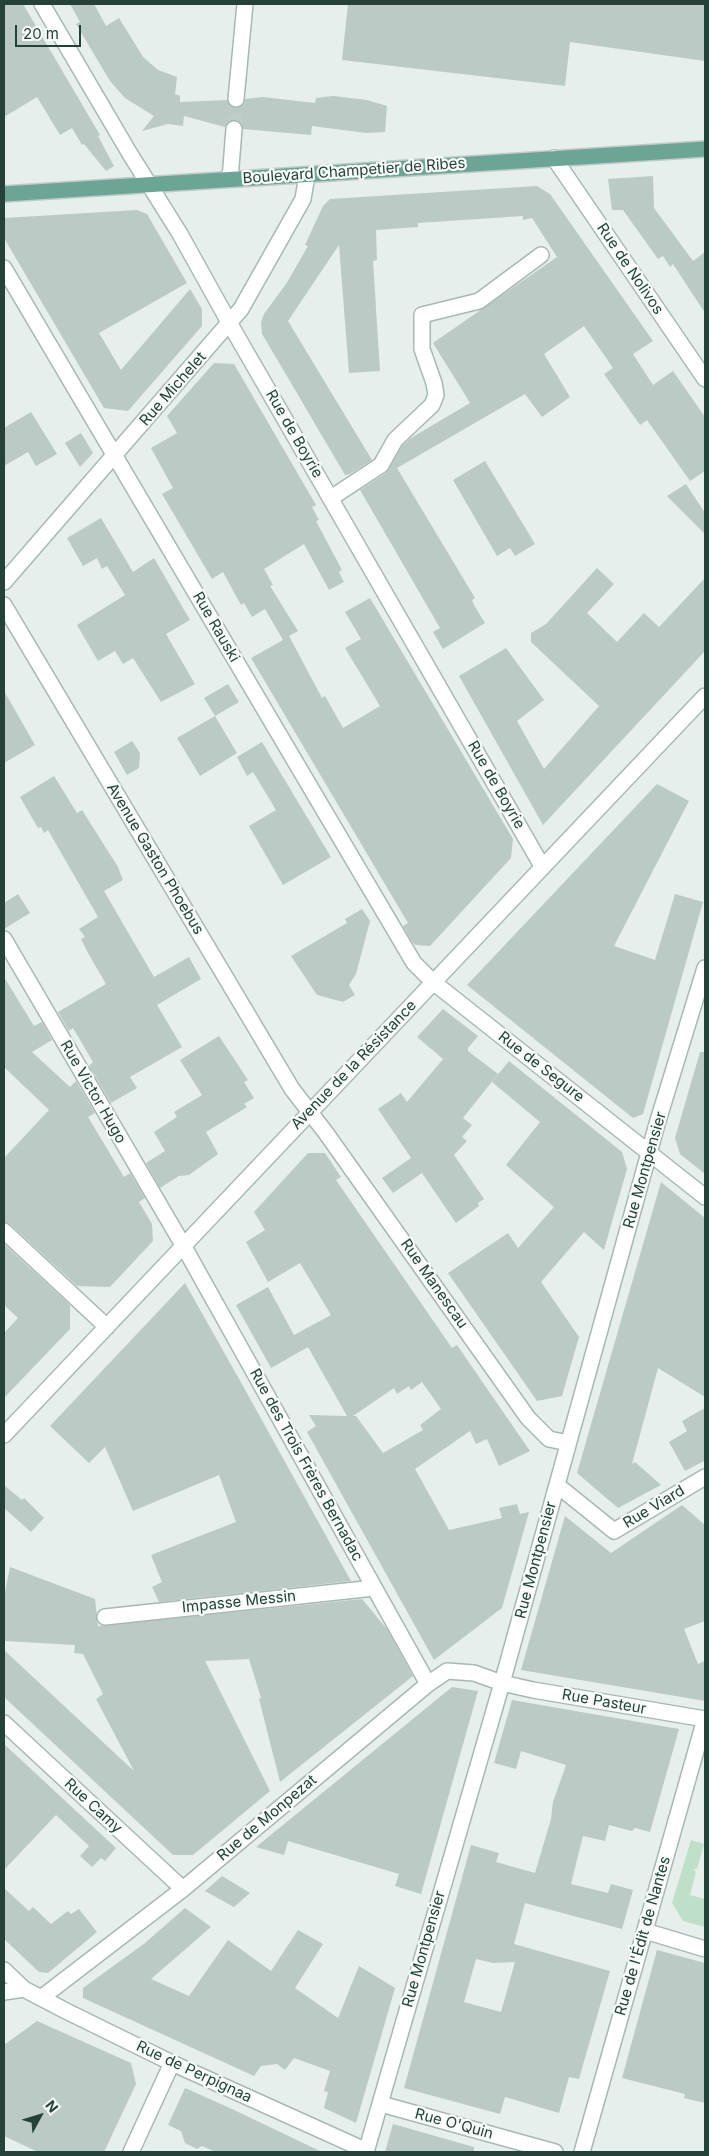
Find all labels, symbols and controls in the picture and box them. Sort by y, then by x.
scale bar [18,15,84,47]
text: 20 m [23,24,59,43]
street label: Boulevard Champetier de Ribes [242,154,466,188]
street label: Rue de Nolivos [593,220,667,318]
street label: Rue Michelet [136,348,210,430]
street label: Rue de Boyrie [261,387,327,481]
street label: Rue Rauski [189,589,243,665]
street label: Rue de Boyrie [463,738,529,832]
street label: Avenue Gaston Phoebus [103,780,207,938]
street label: Avenue de la Résistance [288,997,420,1133]
street label: Rue de Segure [494,1028,588,1106]
street label: Rue Victor Hugo [56,1037,130,1147]
street label: Rue Montpensier [620,1110,670,1230]
street label: Rue Manescau [397,1236,471,1332]
street label: Rue des Trois Frères Bernadac [245,1366,367,1564]
street label: Rue Viard [620,1482,688,1532]
street label: Rue Montpensier [512,1499,560,1621]
street label: Impasse Messin [181,1587,297,1617]
street label: Rue Pasteur [560,1686,648,1718]
street label: Rue de Monpezat [214,1771,320,1865]
street label: Rue Camy [60,1775,126,1837]
street label: Rue de l'Édit de Nantes [612,1854,674,2018]
street label: Rue Montpensier [399,1889,449,2009]
street label: Rue de Perpignaa [133,2037,255,2107]
north arrow [15,2091,65,2141]
text: N [42,2097,62,2116]
street label: Rue O'Quin [413,2105,495,2143]

